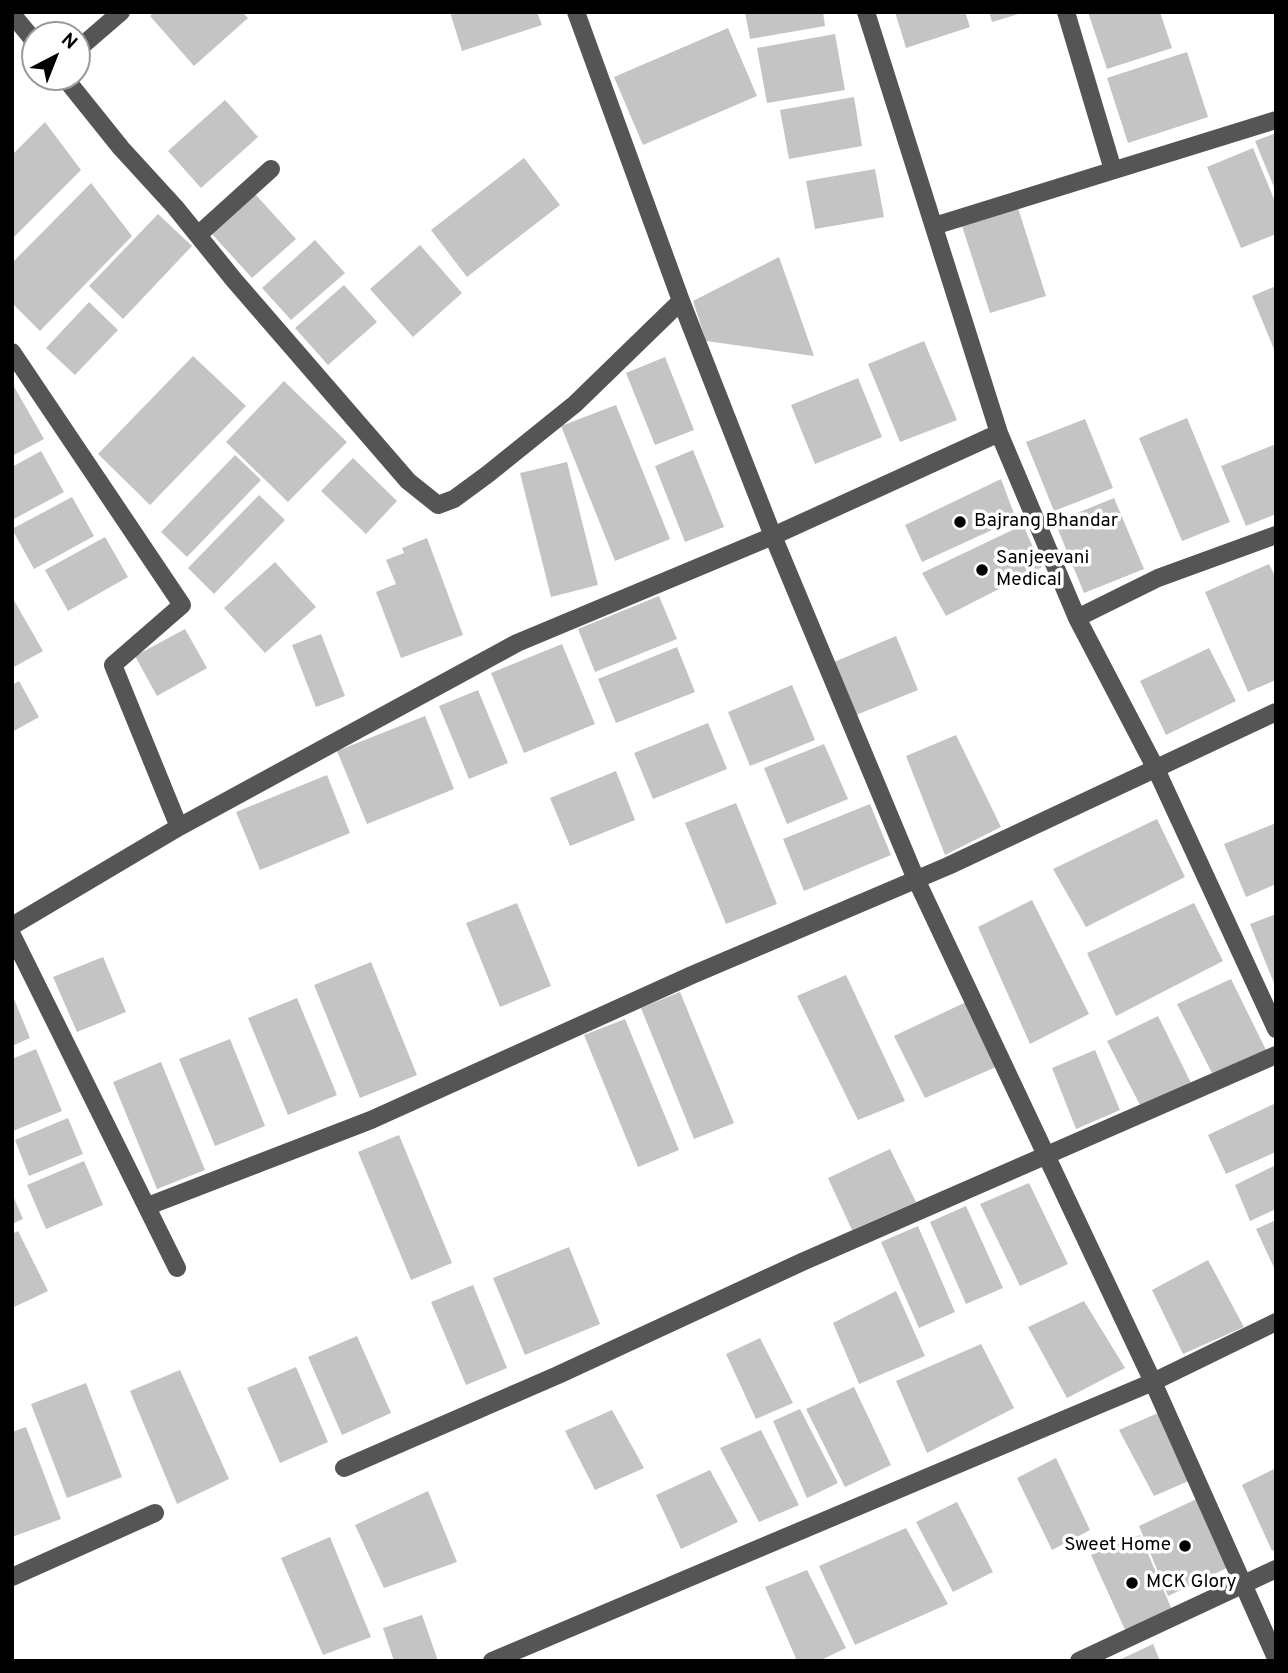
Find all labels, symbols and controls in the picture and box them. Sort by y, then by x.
north arrow [21,21,91,91]
text: N [56,28,82,55]
place label: Bajrang Bhandar [974,511,1118,533]
marker: Bajrang Bhandar [952,514,968,530]
place label: Sanjeevani Medical [996,548,1089,592]
marker: Sanjeevani Medical [974,562,990,578]
place label: Sweet Home [1064,1535,1171,1557]
marker: Sweet Home [1177,1538,1193,1554]
place label: MCK Glory [1146,1572,1237,1594]
marker: MCK Glory [1124,1575,1140,1591]

